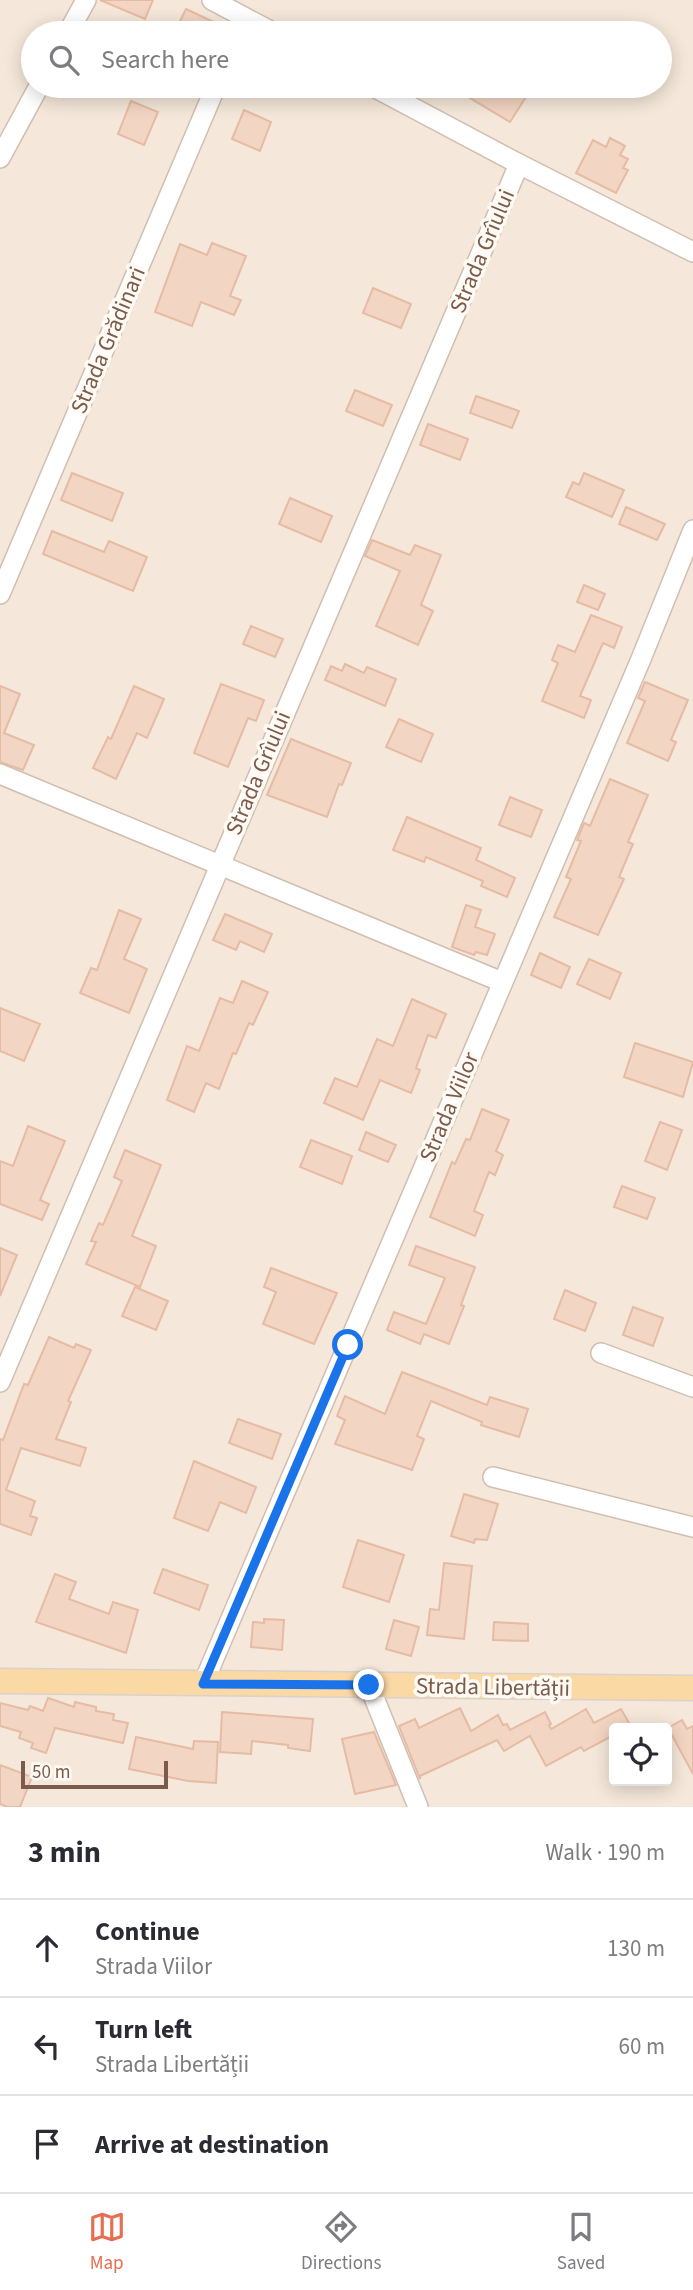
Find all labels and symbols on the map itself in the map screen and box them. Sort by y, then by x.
street label: Strada Grîului [441,184,523,318]
street label: Strada Grădinari [62,261,154,419]
street label: Strada Grîului [217,706,299,840]
street label: Strada Viilor [411,1046,487,1167]
route start [332,1329,363,1360]
route end [353,1669,384,1700]
street label: Strada Libertății [416,1669,570,1705]
scale bar [21,1758,168,1790]

